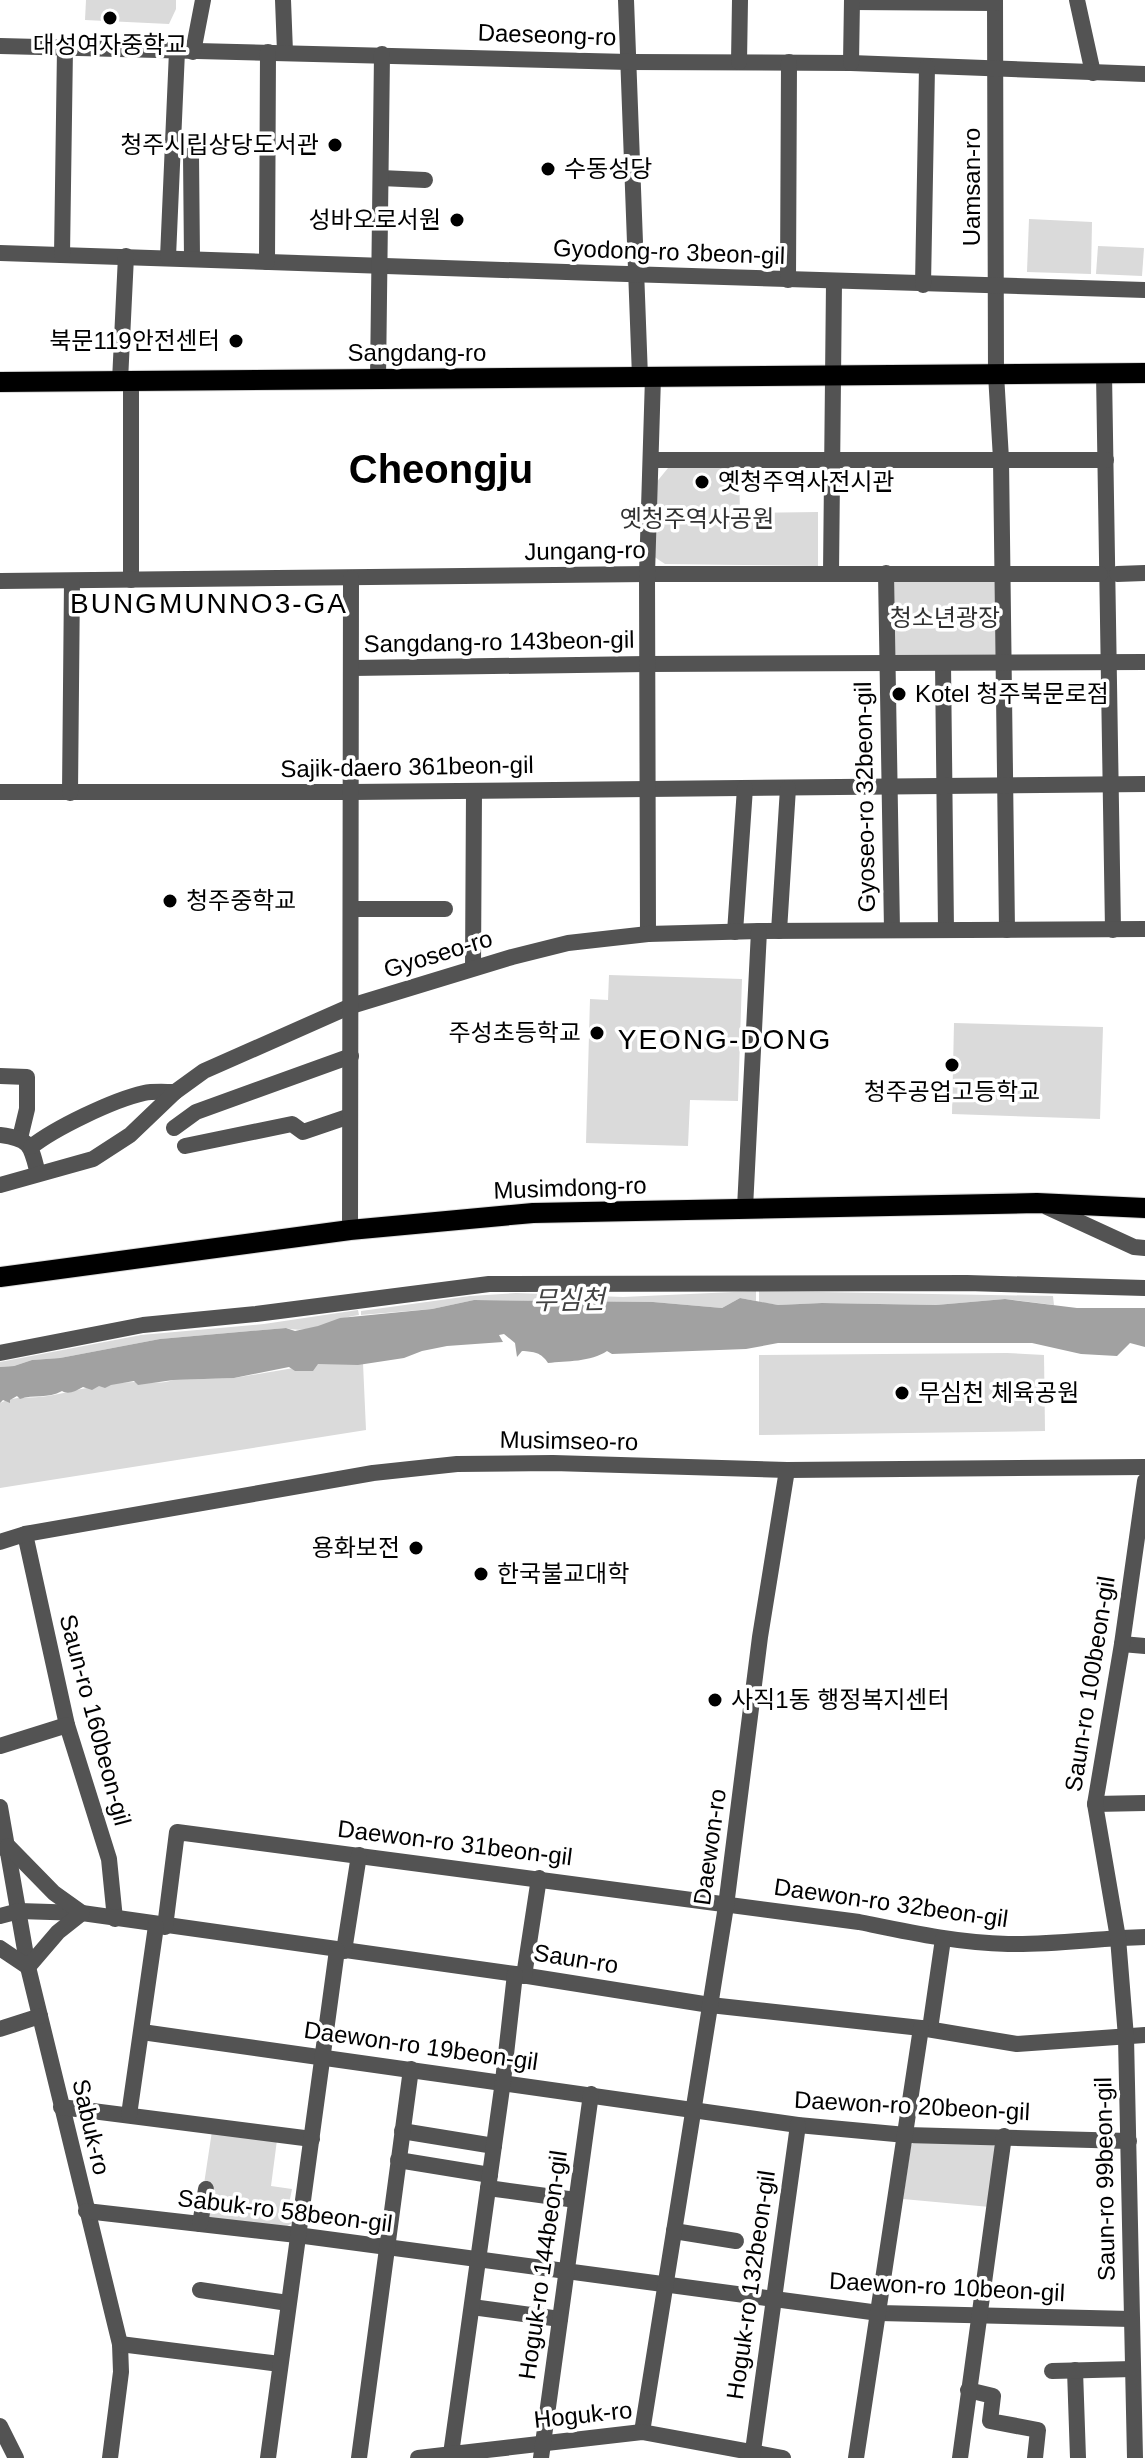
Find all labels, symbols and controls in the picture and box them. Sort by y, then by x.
marker: 대성여자중학교 [101,9,119,27]
street label: Daeseong-ro [477,19,617,50]
place label: 대성여자중학교 [33,31,187,58]
street label: Uamsan-ro [958,128,985,246]
place label: 청주시립상당도서관 [120,131,319,158]
marker: 청주시립상당도서관 [326,136,344,154]
place label: 수동성당 [564,155,652,182]
marker: 수동성당 [539,160,557,178]
place label: 성바오로서원 [309,206,441,233]
marker: 성바오로서원 [448,211,466,229]
street label: Gyodong-ro 3beon-gil [553,234,785,269]
place label: 북문119안전센터 [49,327,220,354]
marker: 북문119안전센터 [227,332,245,350]
street label: Sangdang-ro [348,339,486,366]
district label: Cheongju [349,447,533,491]
place label: 옛청주역사전시관 [718,468,895,495]
marker: 옛청주역사전시관 [693,473,711,491]
park label: 옛청주역사공원 [620,505,774,532]
street label: Jungang-ro [524,536,646,565]
district label: BUNGMUNNO3-GA [70,588,348,619]
park label: 청소년광장 [890,604,1000,631]
street label: Sangdang-ro 143beon-gil [363,626,635,657]
place label: Kotel 청주북문로점 [915,680,1109,707]
street label: Gyoseo-ro 32beon-gil [849,681,880,913]
marker: Kotel 청주북문로점 [890,685,908,703]
street label: Sajik-daero 361beon-gil [280,751,534,782]
place label: 청주중학교 [186,887,296,914]
marker: 청주중학교 [161,892,179,910]
street label: Gyoseo-ro [380,924,495,983]
place label: 주성초등학교 [449,1019,581,1046]
marker: 주성초등학교 [588,1024,606,1042]
district label: YEONG-DONG [618,1024,832,1055]
marker: 청주공업고등학교 [943,1056,961,1074]
place label: 청주공업고등학교 [864,1078,1040,1105]
street label: Musimdong-ro [493,1171,647,1204]
water label: 무심천 [533,1284,608,1316]
place label: 무심천 체육공원 [918,1379,1079,1406]
marker: 무심천 체육공원 [893,1384,911,1402]
street label: Musimseo-ro [499,1426,639,1455]
place label: 용화보전 [312,1534,400,1561]
marker: 용화보전 [407,1539,425,1557]
place label: 한국불교대학 [497,1560,629,1587]
marker: 한국불교대학 [472,1565,490,1583]
street label: Saun-ro 100beon-gil [1059,1574,1120,1793]
street label: Saun-ro 160beon-gil [54,1611,137,1828]
place label: 사직1동 행정복지센터 [731,1686,950,1713]
marker: 사직1동 행정복지센터 [706,1691,724,1709]
street label: Daewon-ro [688,1787,731,1907]
street label: Daewon-ro 31beon-gil [336,1815,574,1870]
street label: Daewon-ro 32beon-gil [772,1873,1010,1932]
street label: Saun-ro [532,1938,620,1979]
street label: Daewon-ro 19beon-gil [302,2016,540,2075]
street label: Sabuk-ro [67,2076,116,2177]
street label: Saun-ro 99beon-gil [1089,2077,1120,2281]
street label: Daewon-ro 20beon-gil [793,2086,1031,2125]
street label: Hoguk-ro 144beon-gil [513,2149,572,2381]
street label: Hoguk-ro 132beon-gil [721,2169,780,2401]
street label: Sabuk-ro 58beon-gil [176,2184,394,2237]
street label: Daewon-ro 10beon-gil [828,2267,1066,2306]
street label: Hoguk-ro [532,2396,633,2433]

